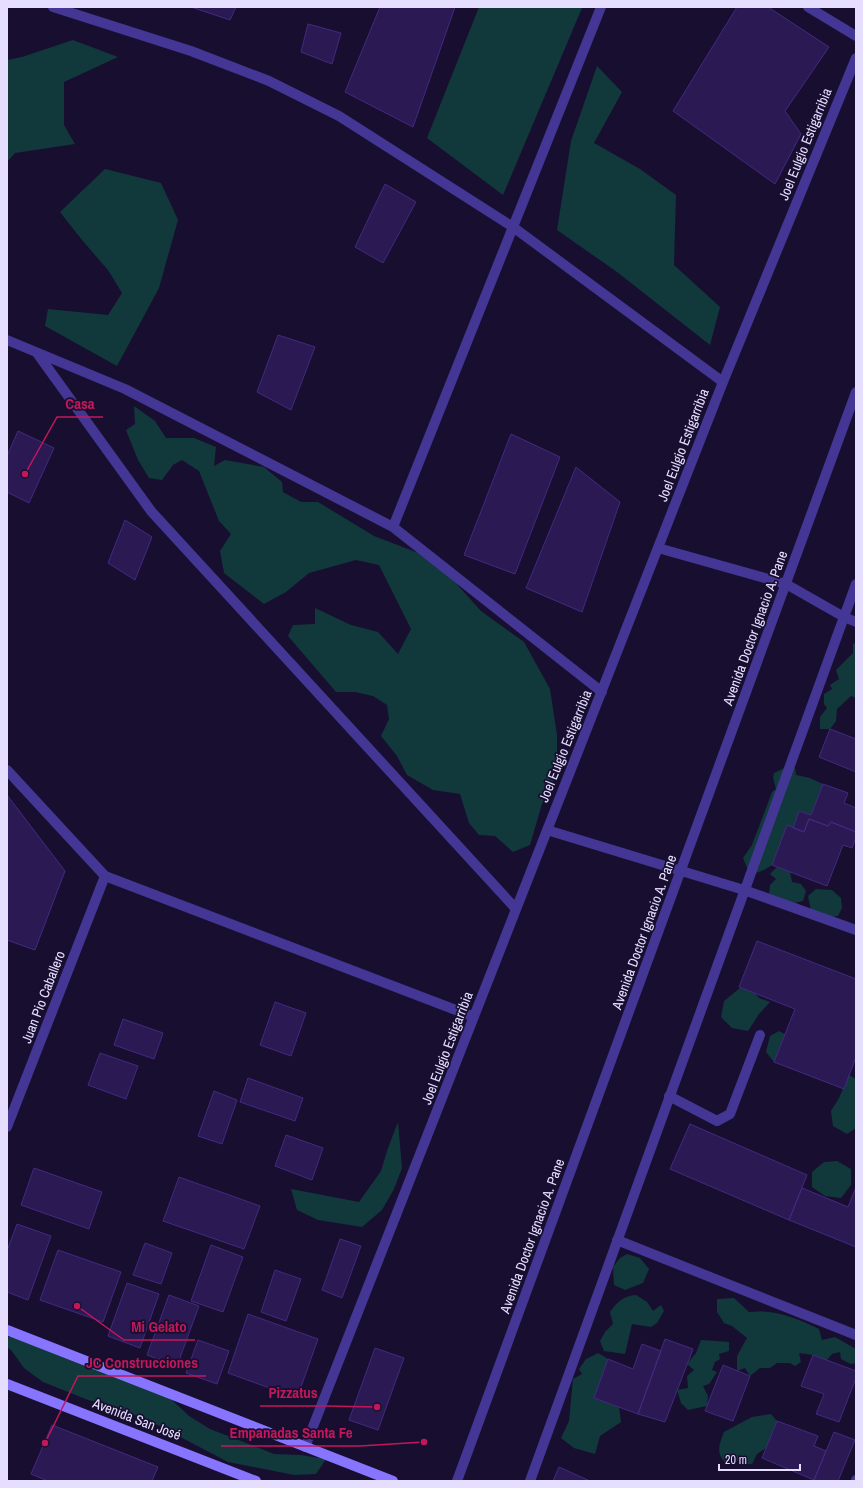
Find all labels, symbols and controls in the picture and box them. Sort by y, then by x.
street label: Joel Eulgio Estigarribia [774,85,836,203]
street label: Joel Eulgio Estigarribia [653,385,713,504]
callout: Casa [57,390,103,417]
text: Casa [65,393,95,414]
street label: Avenida Doctor Ignacio A. Pane [718,548,791,709]
street label: Joel Eulgio Estigarribia [534,687,596,805]
street label: Avenida Doctor Ignacio A. Pane [607,852,680,1013]
street label: Juan Pio Caballero [17,948,69,1046]
street label: Joel Eulgio Estigarribia [417,988,477,1107]
street label: Avenida Doctor Ignacio A. Pane [495,1156,568,1317]
callout: Mi Gelato [124,1313,195,1340]
text: Mi Gelato [131,1316,187,1337]
callout: JC Construcciones [78,1349,206,1376]
text: JC Construcciones [86,1352,198,1373]
callout: Pizzatus [260,1379,325,1406]
text: Pizzatus [268,1382,318,1403]
street label: Avenida San José [89,1394,184,1444]
callout: Empanadas Santa Fe [221,1419,360,1446]
text: Empanadas Santa Fe [229,1422,353,1443]
scale bar [719,1446,800,1472]
text: 20 m [725,1452,747,1468]

